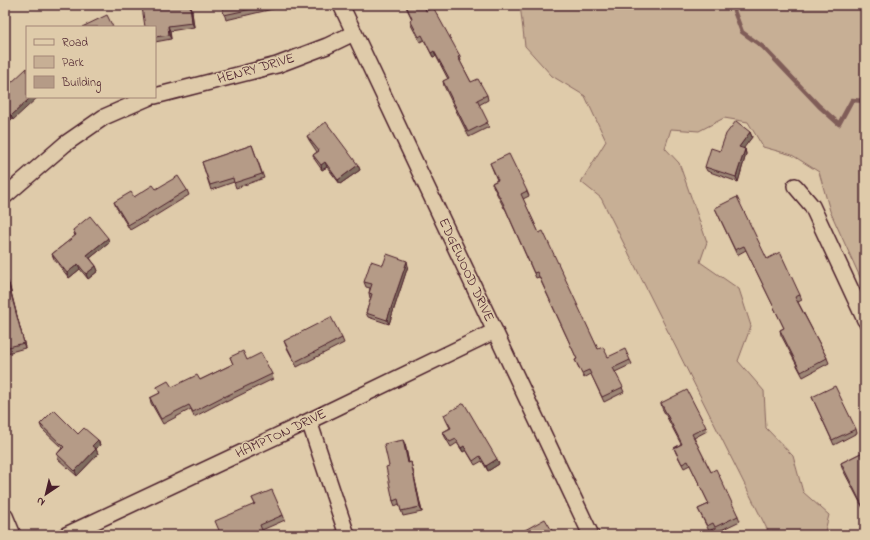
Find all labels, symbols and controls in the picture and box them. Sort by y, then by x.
legend [26,26,156,98]
text: Road [62,34,88,52]
street label: HENRY DRIVE [215,48,297,90]
text: Park [62,54,84,72]
text: Building [61,74,101,93]
street label: EDGEWOOD DRIVE [433,215,499,325]
street label: HAMPTON DRIVE [232,404,330,464]
north arrow [26,474,66,514]
text: N [33,493,48,510]

